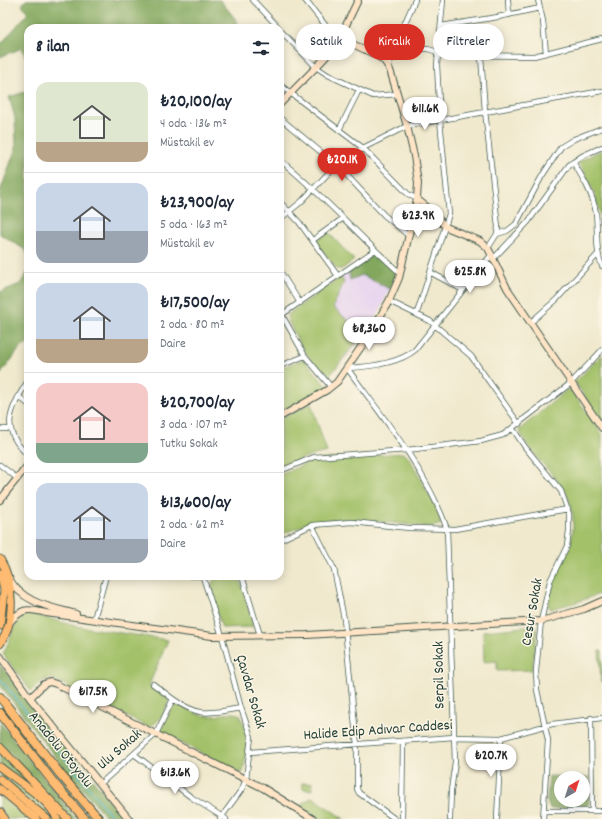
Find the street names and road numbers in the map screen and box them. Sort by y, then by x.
street label: Cesur Sokak [516,576,550,648]
street label: Serpil Sokak [428,641,452,709]
street label: Çavdar Sokak [229,652,271,732]
street label: Anadolu Otoyolu [22,707,98,793]
street label: Halide Edip Adıvar Caddesi [303,715,454,747]
street label: Ulu Sokak [93,724,147,776]

